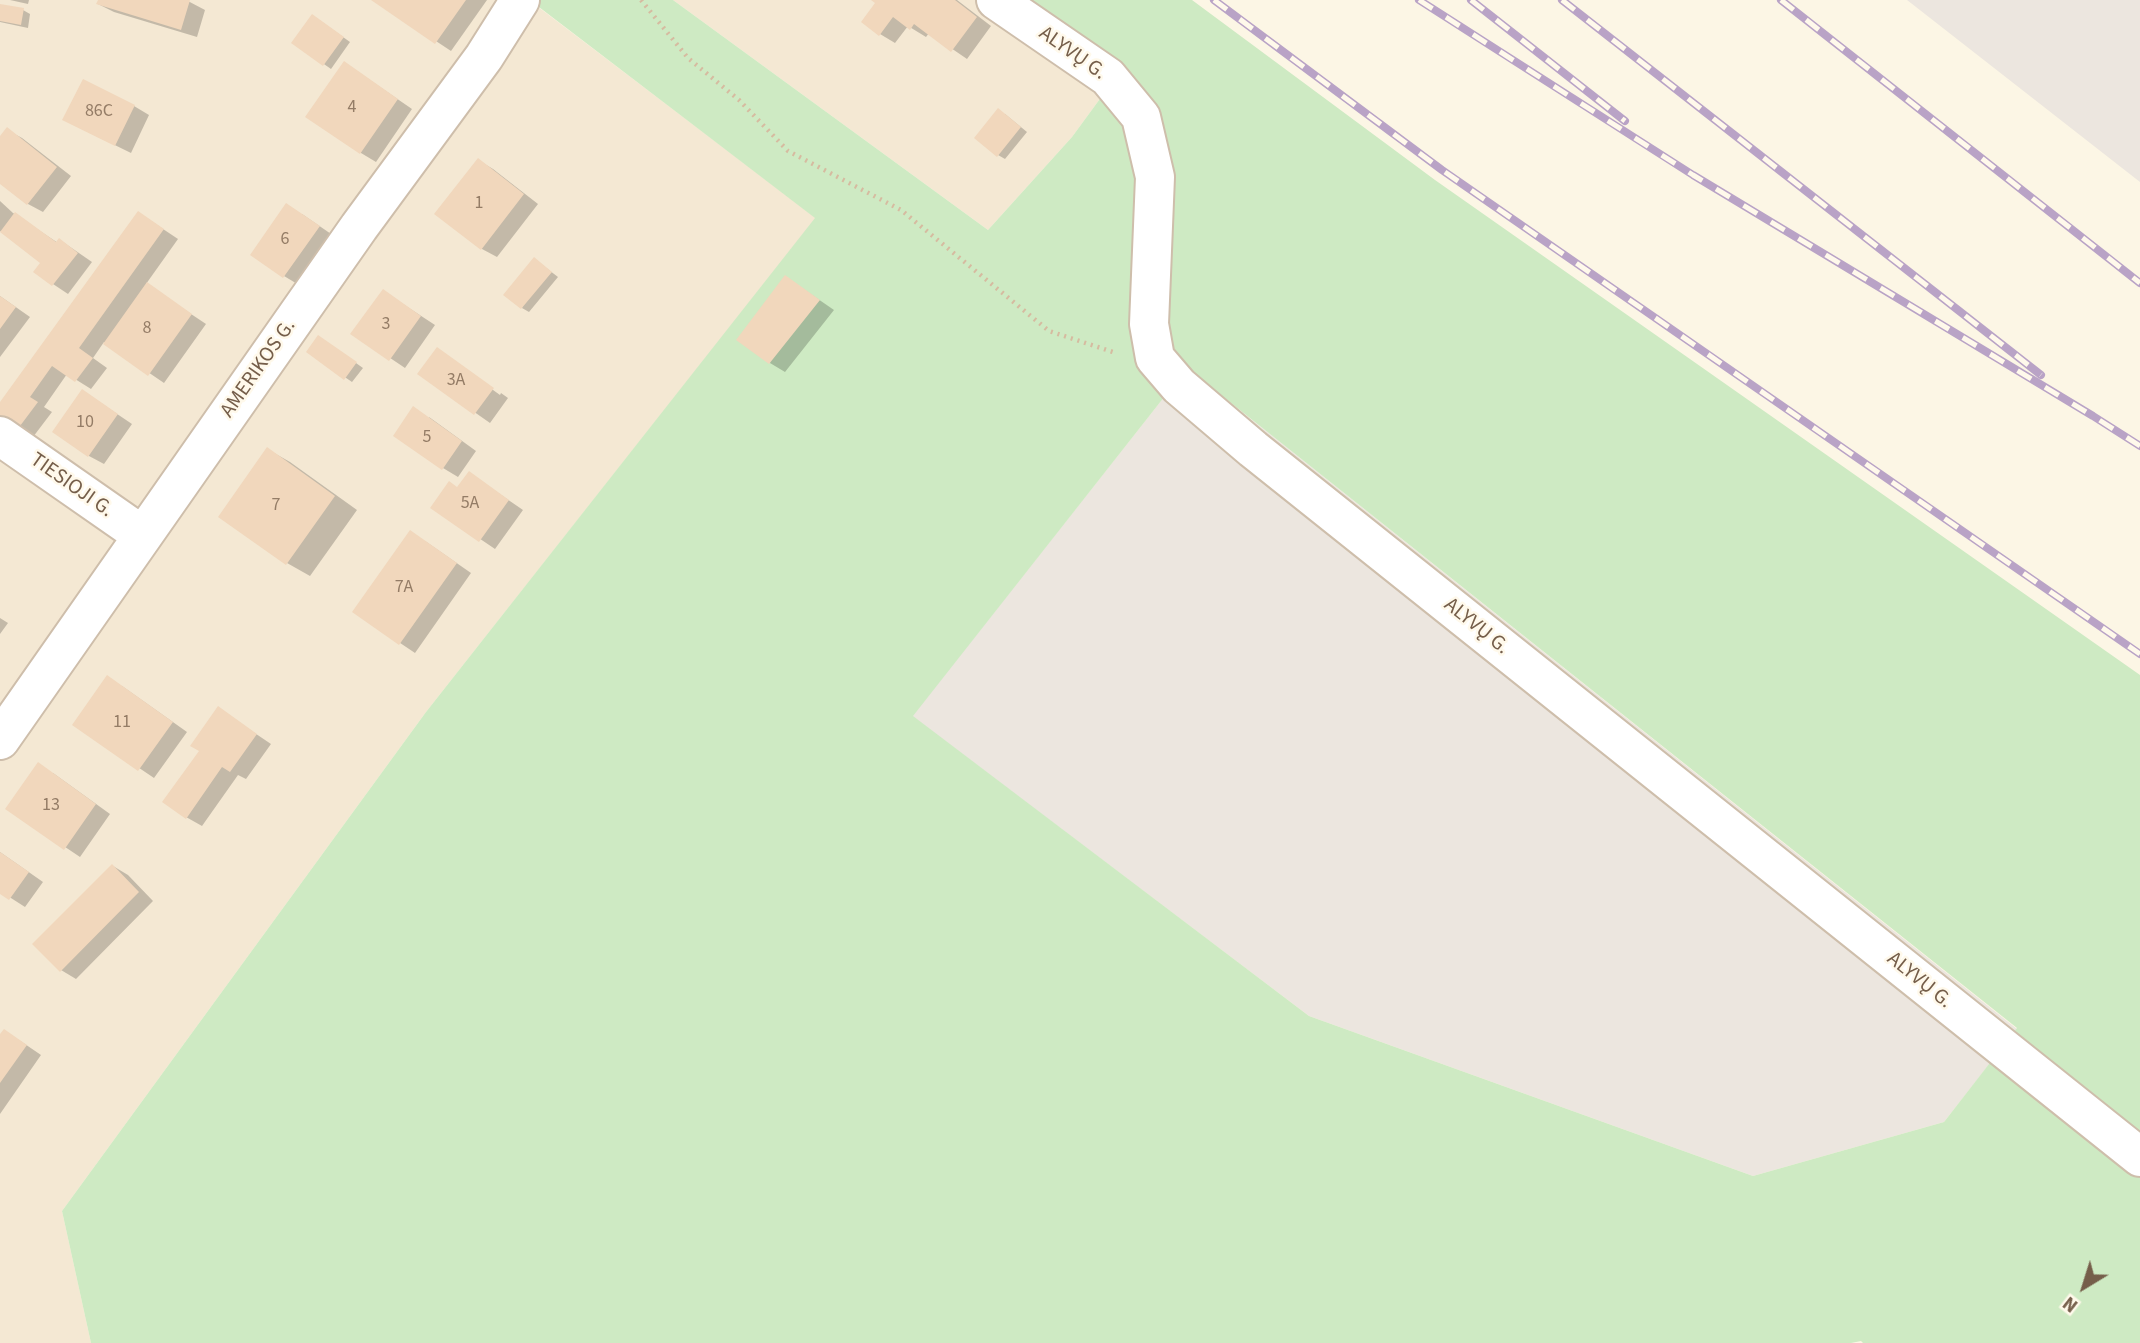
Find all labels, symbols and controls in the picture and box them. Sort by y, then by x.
street label: ALYVŲ G. [1033,22,1111,86]
house number: 4 [348,97,356,119]
house number: 86C [85,101,113,123]
house number: 1 [475,193,483,215]
house number: 6 [281,229,289,251]
house number: 3 [382,314,390,336]
street label: AMERIKOS G. [216,315,302,423]
house number: 8 [143,318,151,340]
house number: 3A [447,370,465,392]
house number: 10 [76,412,94,434]
house number: 5 [423,427,431,449]
street label: TIESIOJI G. [25,448,117,524]
house number: 5A [461,493,479,515]
house number: 7 [272,495,280,517]
house number: 7A [395,577,413,599]
street label: ALYVŲ G. [1438,593,1514,661]
house number: 11 [113,712,131,734]
house number: 13 [42,795,60,817]
street label: ALYVŲ G. [1881,947,1957,1015]
north arrow [2049,1252,2119,1322]
text: N [2057,1289,2084,1318]

